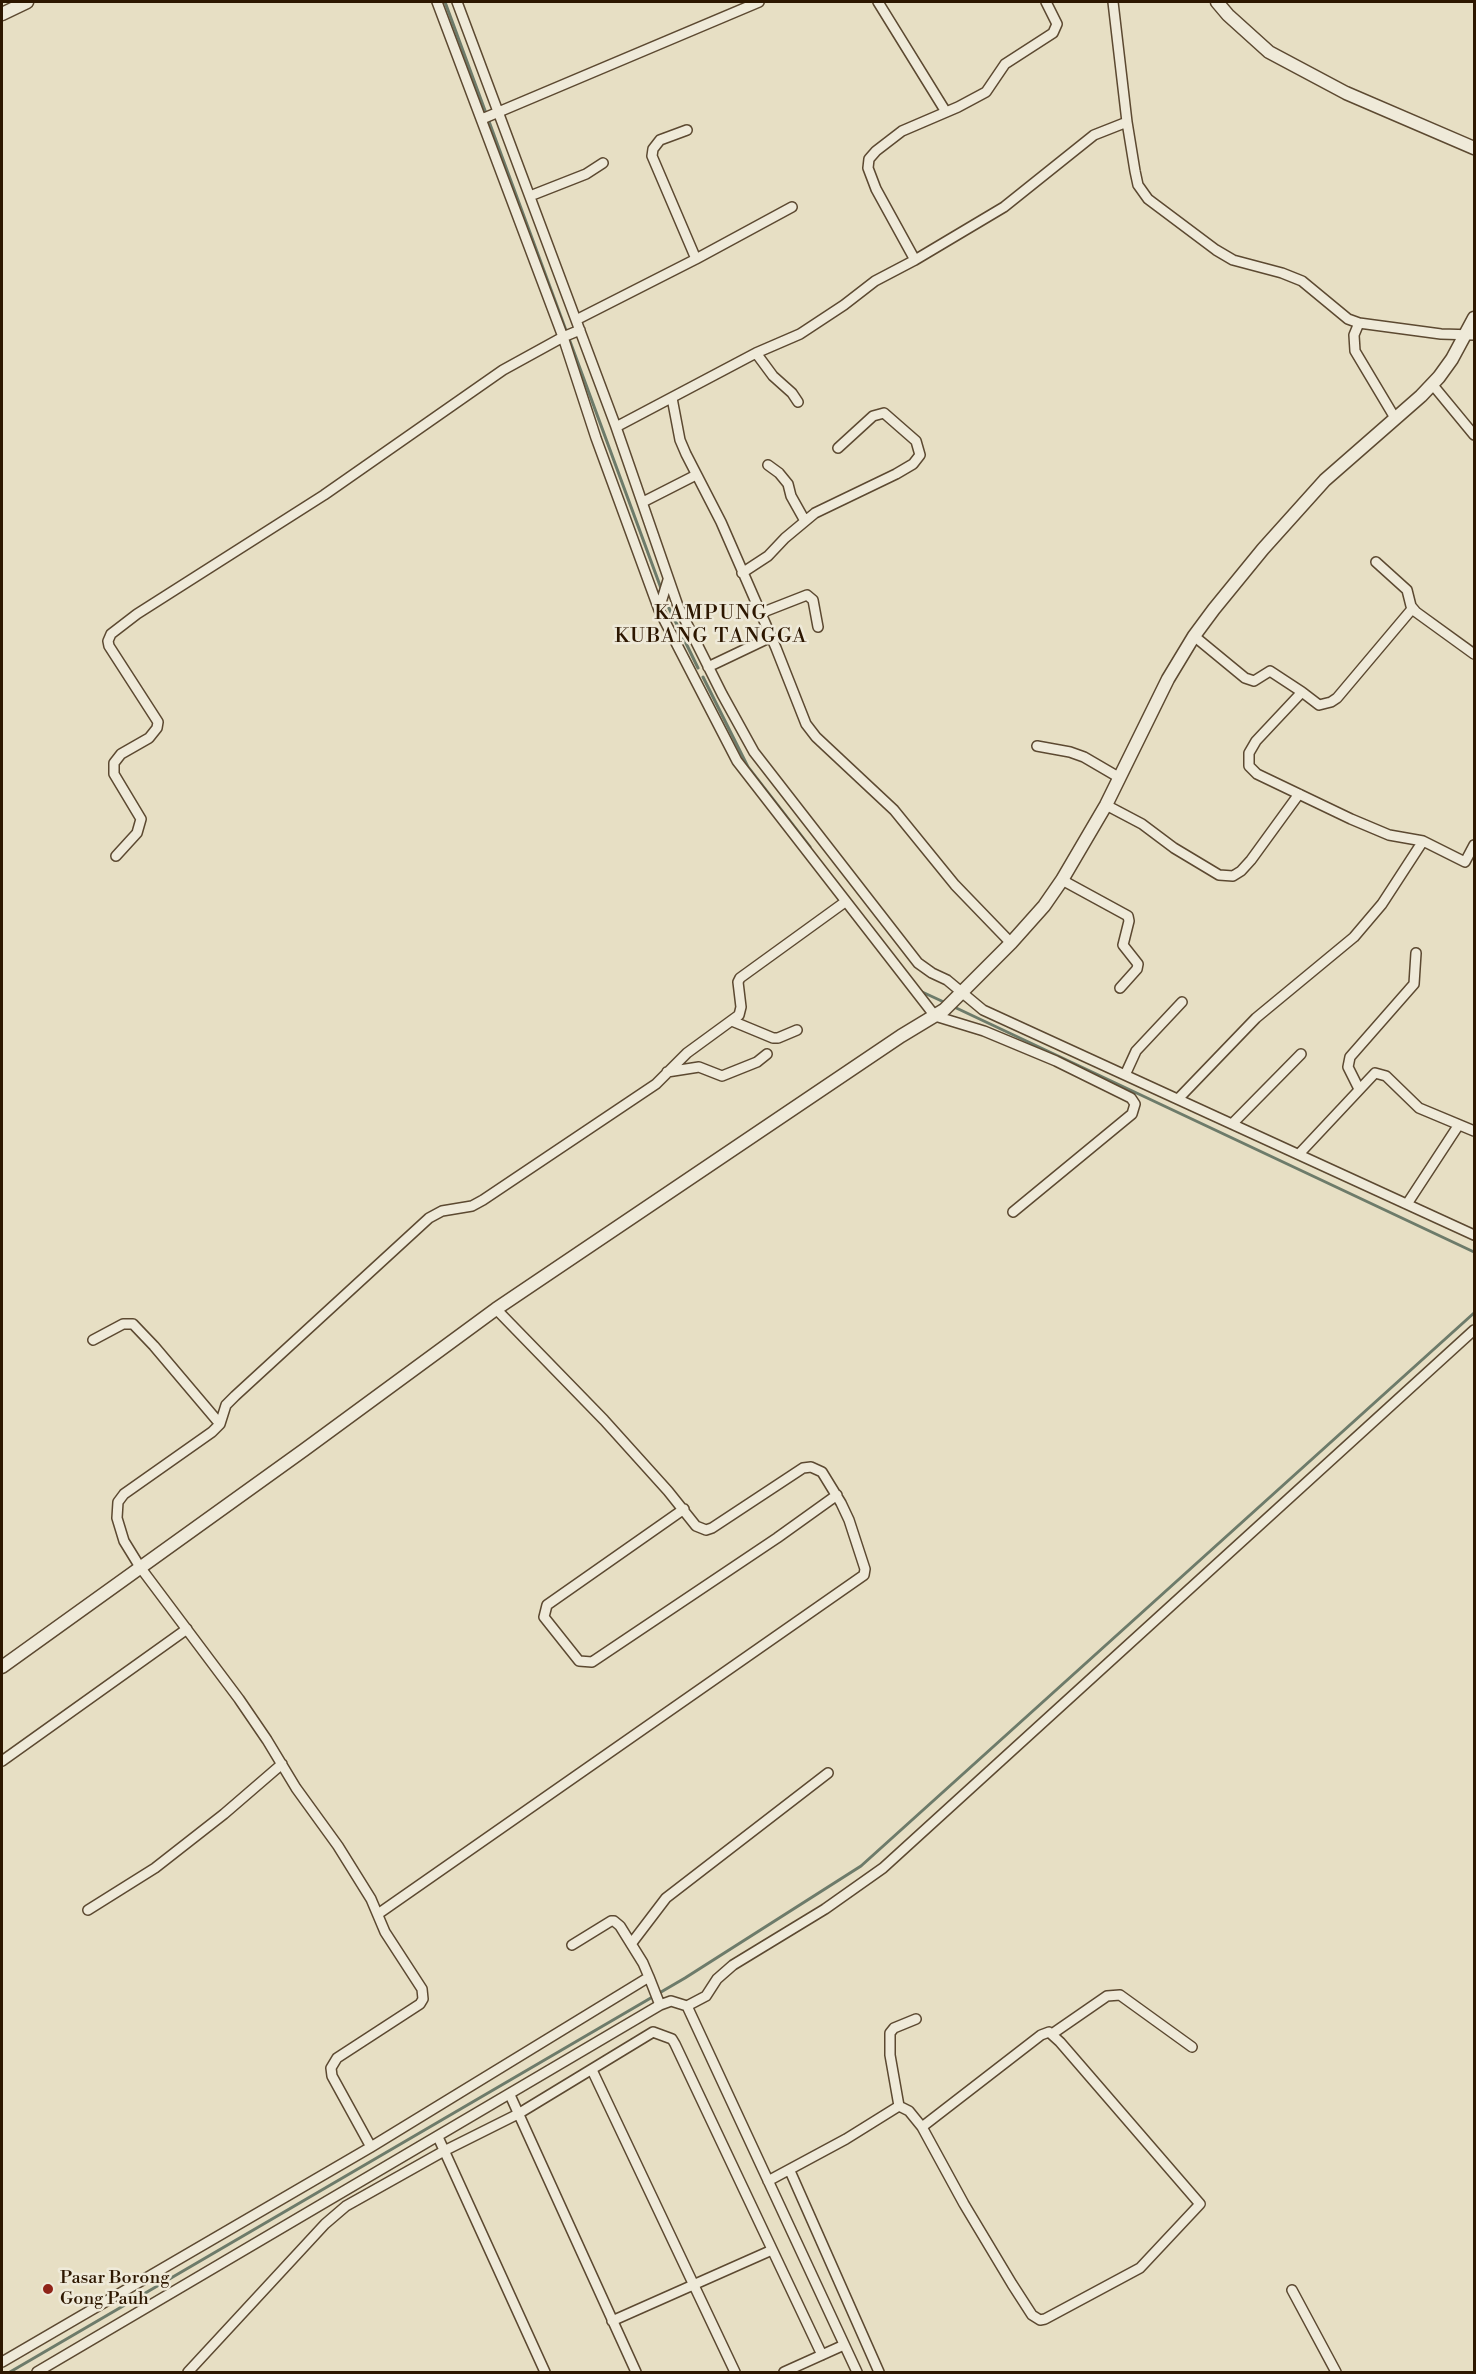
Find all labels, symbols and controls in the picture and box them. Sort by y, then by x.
district label: KAMPUNG KUBANG TANGGA [614,602,808,649]
place label: Pasar Borong Gong Pauh [60,2268,169,2310]
marker: Pasar Borong Gong Pauh [41,2282,55,2296]

